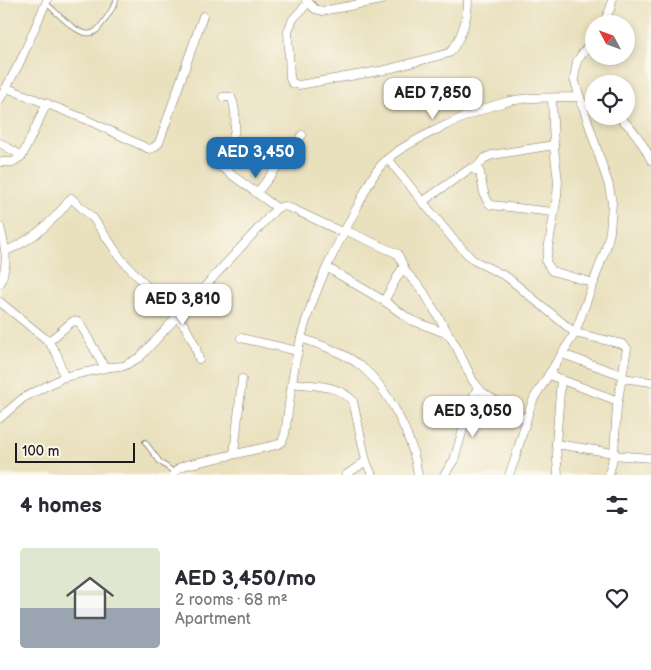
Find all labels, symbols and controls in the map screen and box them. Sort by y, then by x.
north arrow [585,15,635,65]
map controls [585,15,635,125]
button: locate [585,75,635,125]
pin: AED 7,850 [376,78,490,120]
text: AED 7,850 [395,84,471,103]
pin: AED 3,450 [199,136,313,179]
text: AED 3,450 [217,143,295,162]
pin: AED 3,810 [126,284,240,326]
text: AED 3,810 [146,290,220,309]
pin: AED 3,050 [416,396,530,438]
text: AED 3,050 [434,402,512,421]
scale bar [15,440,135,463]
text: 100 m [22,443,59,460]
icon: filters [603,491,631,519]
text: 4 homes [20,493,102,518]
text: AED 3,450/mo [175,566,316,591]
icon: home [60,568,120,628]
icon: heart [603,584,631,612]
text: 2 rooms · 68 m² [175,591,288,610]
text: Apartment [175,610,251,629]

